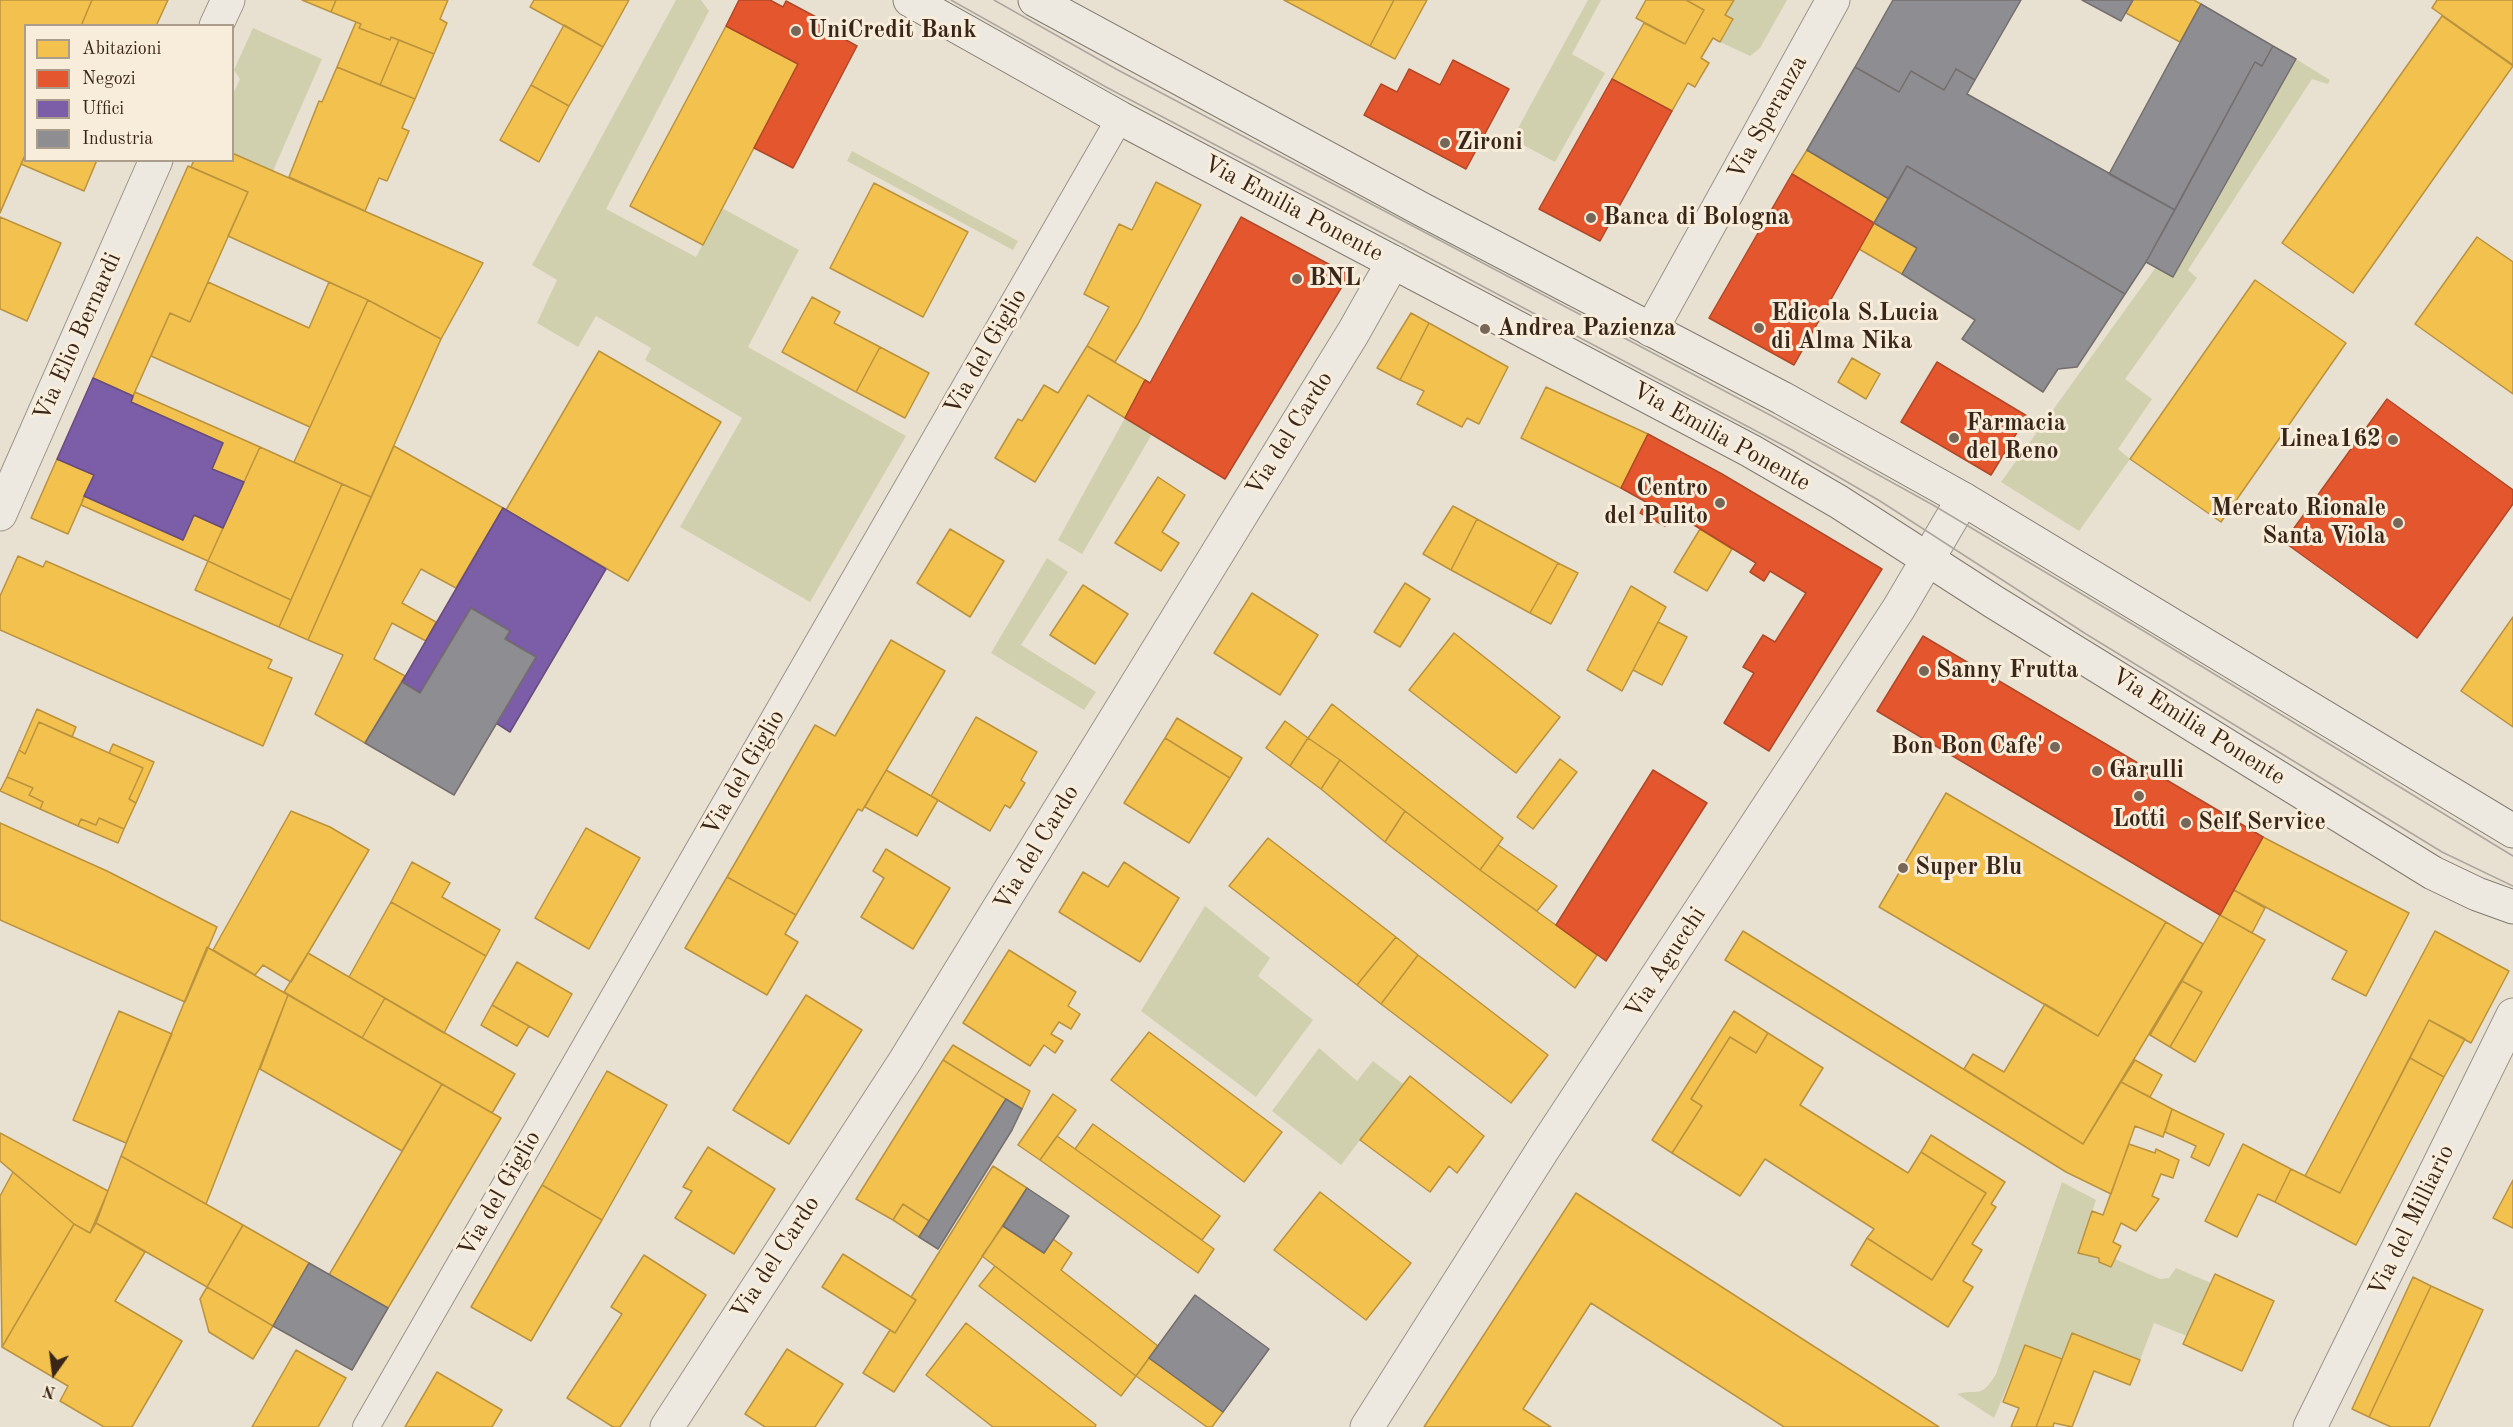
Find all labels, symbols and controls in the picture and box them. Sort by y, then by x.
place label: UniCredit Bank [808,17,977,45]
legend [24,24,234,162]
marker: UniCredit Bank [789,24,803,38]
text: Abitazioni [82,40,161,58]
street label: Via Speranza [1722,51,1814,185]
text: Negozi [82,70,136,88]
text: Uffici [82,100,124,118]
place label: Zironi [1457,129,1523,157]
text: Industria [82,130,153,148]
marker: Zironi [1438,136,1452,150]
street label: Via Emilia Ponente [1198,149,1388,269]
place label: Banca di Bologna [1603,204,1790,232]
marker: Banca di Bologna [1584,211,1598,225]
street label: Via Elio Bernardi [28,248,128,426]
place label: BNL [1309,265,1360,293]
marker: BNL [1290,272,1304,286]
street label: Via del Giglio [938,284,1034,420]
place label: Edicola S.Lucia di Alma Nika [1771,300,1939,356]
place label: Andrea Pazienza [1497,315,1676,343]
marker: Edicola S.Lucia di Alma Nika [1752,321,1766,335]
marker: Andrea Pazienza [1478,322,1492,336]
street label: Via del Cardo [1240,366,1340,502]
street label: Via Emilia Ponente [1627,376,1815,498]
place label: Farmacia del Reno [1966,410,2066,466]
place label: Linea162 [2279,426,2381,454]
marker: Farmacia del Reno [1947,431,1961,445]
marker: Linea162 [2386,433,2400,447]
place label: Centro del Pulito [1604,475,1708,531]
place label: Mercato Rionale Santa Viola [2211,495,2386,551]
marker: Centro del Pulito [1713,496,1727,510]
marker: Mercato Rionale Santa Viola [2391,516,2405,530]
place label: Sanny Frutta [1936,657,2078,685]
street label: Via Emilia Ponente [2106,662,2290,792]
marker: Sanny Frutta [1917,664,1931,678]
street label: Via del Giglio [696,705,792,841]
place label: Bon Bon Cafe' [1891,733,2043,761]
marker: Bon Bon Cafe' [2048,740,2062,754]
place label: Garulli [2109,757,2184,785]
marker: Garulli [2090,764,2104,778]
street label: Via del Cardo [988,780,1086,916]
marker: Lotti [2132,789,2146,803]
place label: Lotti [2113,806,2165,834]
place label: Self Service [2198,809,2326,837]
marker: Self Service [2179,816,2193,830]
place label: Super Blu [1915,854,2022,882]
marker: Super Blu [1896,861,1910,875]
street label: Via Agucchi [1619,902,1713,1024]
street label: Via del Giglio [452,1126,548,1262]
street label: Via del Milliario [2363,1140,2461,1302]
street label: Via del Cardo [725,1191,827,1325]
north arrow [24,1343,84,1403]
text: N [42,1381,58,1400]

